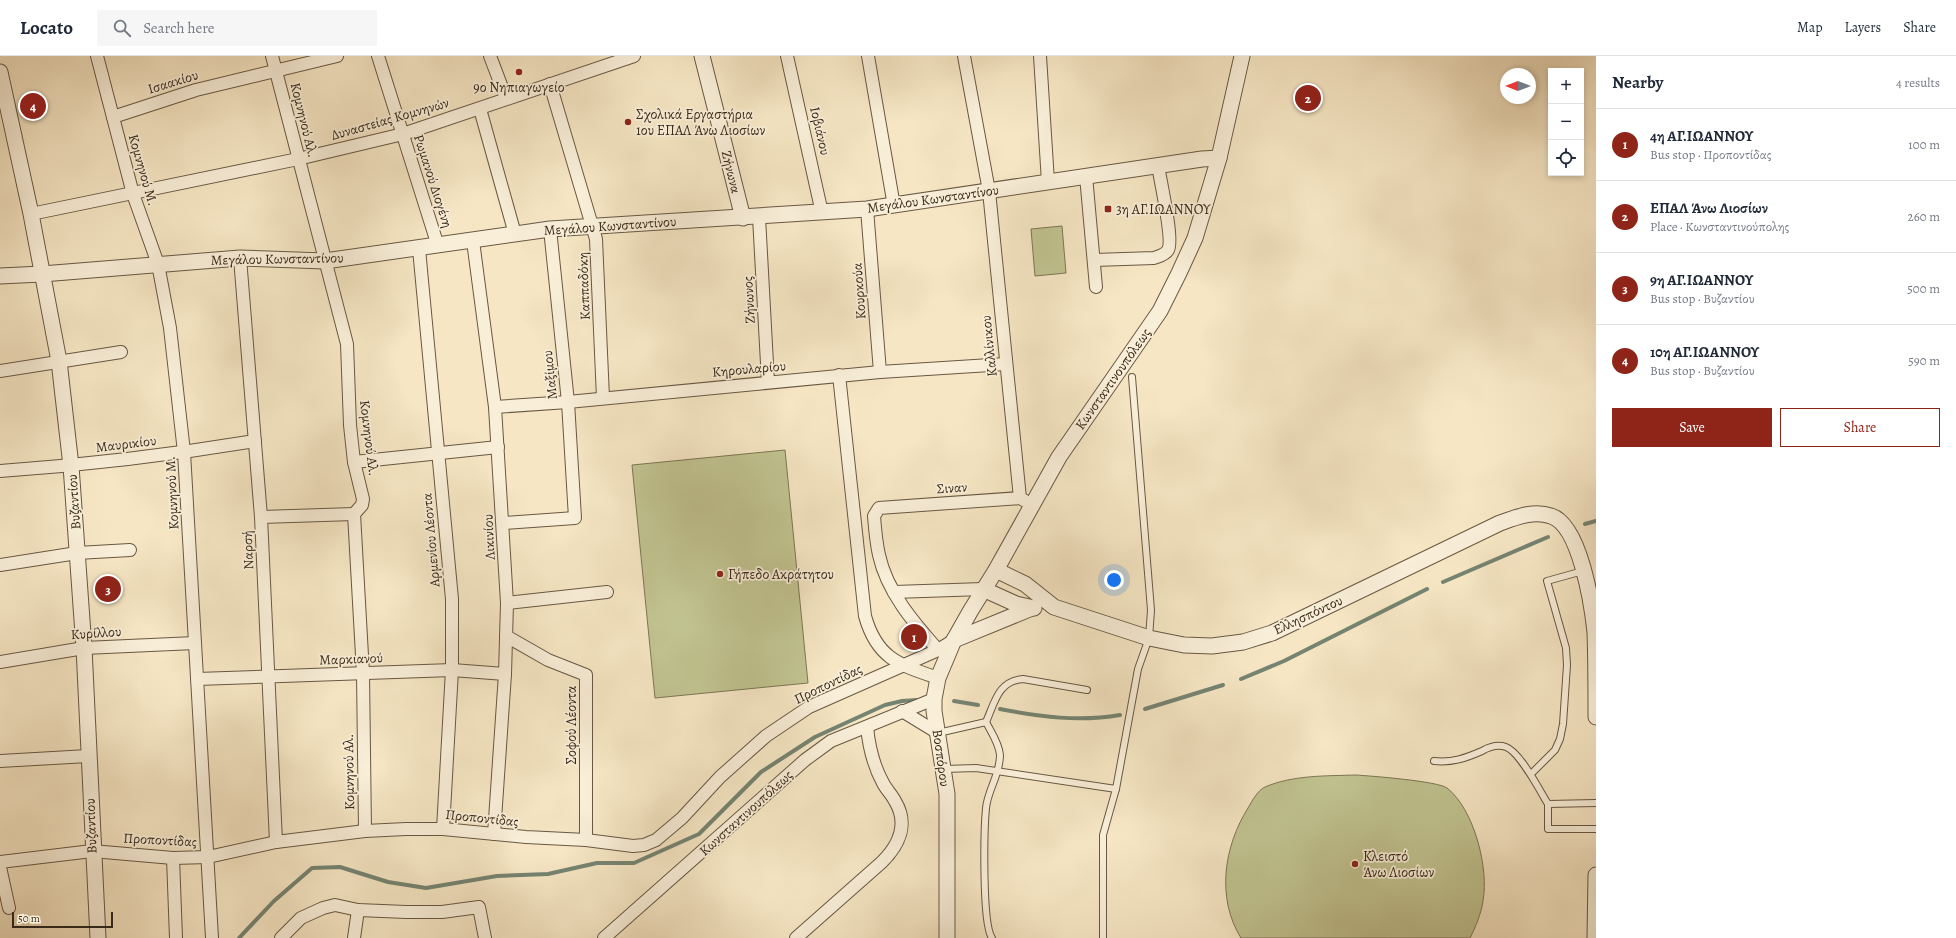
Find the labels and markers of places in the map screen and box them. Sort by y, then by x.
marker: 9ο Νηπιαγωγείο [514,67,524,77]
place label: 9ο Νηπιαγωγείο [473,78,565,97]
pin: 2 [1295,83,1321,113]
pin: 4 [20,91,46,121]
place label: Σχολικά Εργαστήρια 1ου ΕΠΑΛ Άνω Λιοσίων [636,105,766,140]
marker: Σχολικά Εργαστήρια 1ου ΕΠΑΛ Άνω Λιοσίων [623,117,633,127]
place label: 3η ΑΓ.ΙΩΑΝΝΟΥ [1116,200,1211,219]
marker: 3η ΑΓ.ΙΩΑΝΝΟΥ [1103,204,1113,214]
place label: Γήπεδο Ακράτητου [728,565,834,584]
marker: Γήπεδο Ακράτητου [715,569,725,579]
pin: 3 [95,574,121,604]
pin: 1 [901,622,927,652]
place label: Κλειστό Άνω Λιοσίων [1363,847,1434,882]
marker: Κλειστό Άνω Λιοσίων [1350,859,1360,869]

